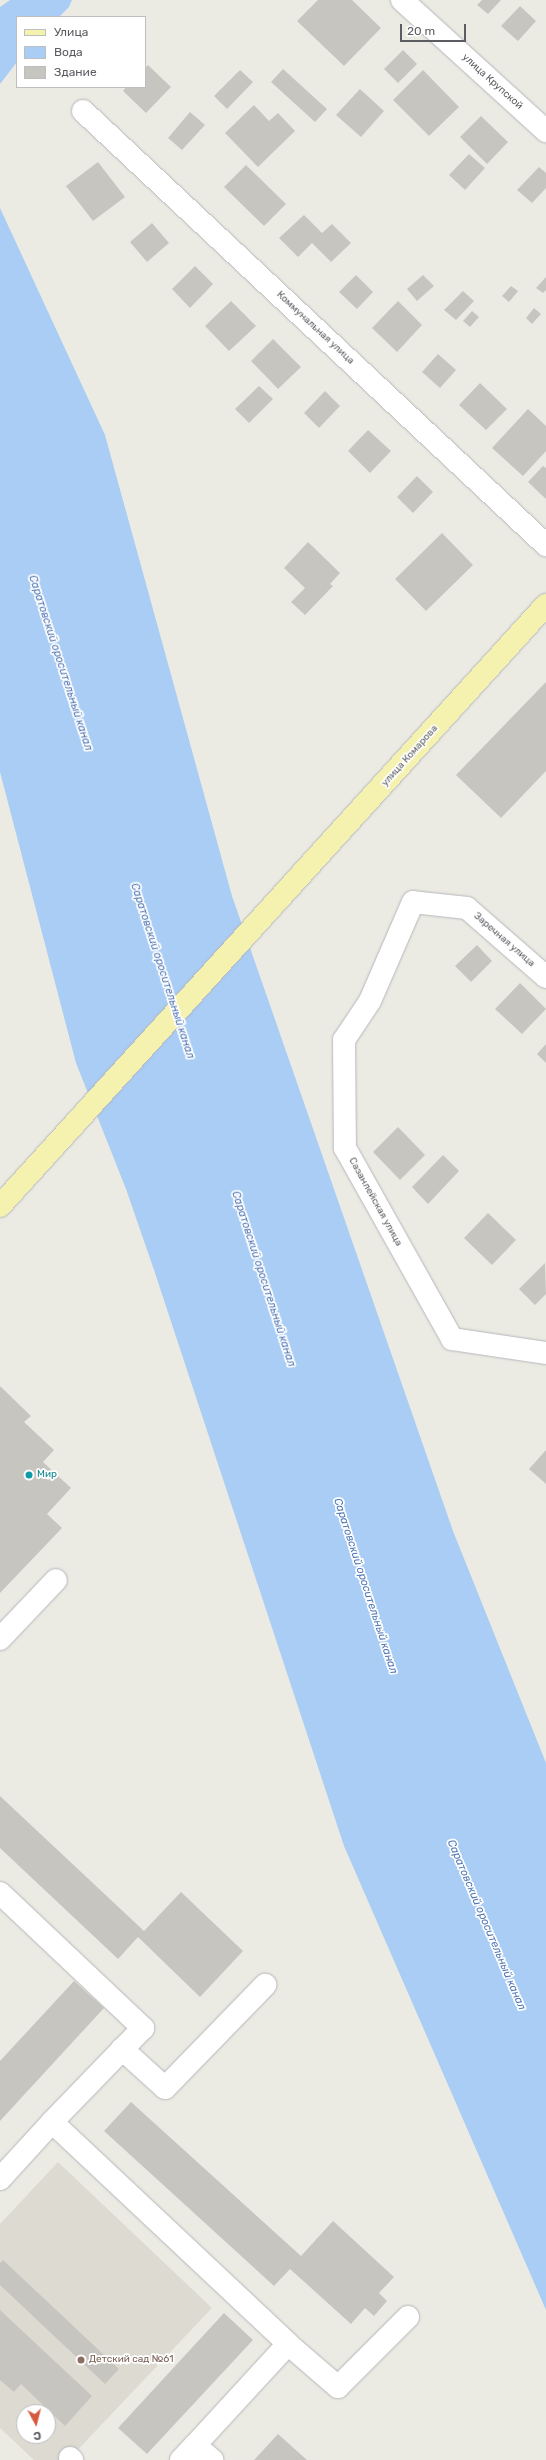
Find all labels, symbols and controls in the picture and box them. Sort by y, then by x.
legend [16,16,146,88]
scale bar [402,16,468,42]
text: 20 m [407,24,435,38]
text: Улица [54,25,88,39]
text: Вода [54,45,83,59]
street label: улица Крупской [459,52,525,112]
text: Здание [54,65,97,79]
street label: Коммунальная улица [274,289,356,367]
water label: Саратовский оросительный канал [25,574,95,752]
street label: улица Комарова [379,723,441,789]
water label: Саратовский оросительный канал [127,882,197,1060]
street label: Заречная улица [471,910,537,970]
street label: Сазанлейская улица [346,1156,404,1248]
water label: Саратовский оросительный канал [228,1190,298,1368]
place label: Мир [37,1469,57,1481]
marker: Мир [24,1470,34,1480]
water label: Саратовский оросительный канал [330,1497,400,1675]
water label: Саратовский оросительный канал [444,1838,528,2012]
place label: Детский сад №61 [89,2354,173,2366]
marker: Детский сад №61 [76,2355,86,2365]
north arrow [16,2404,56,2444]
text: С [33,2428,42,2442]

